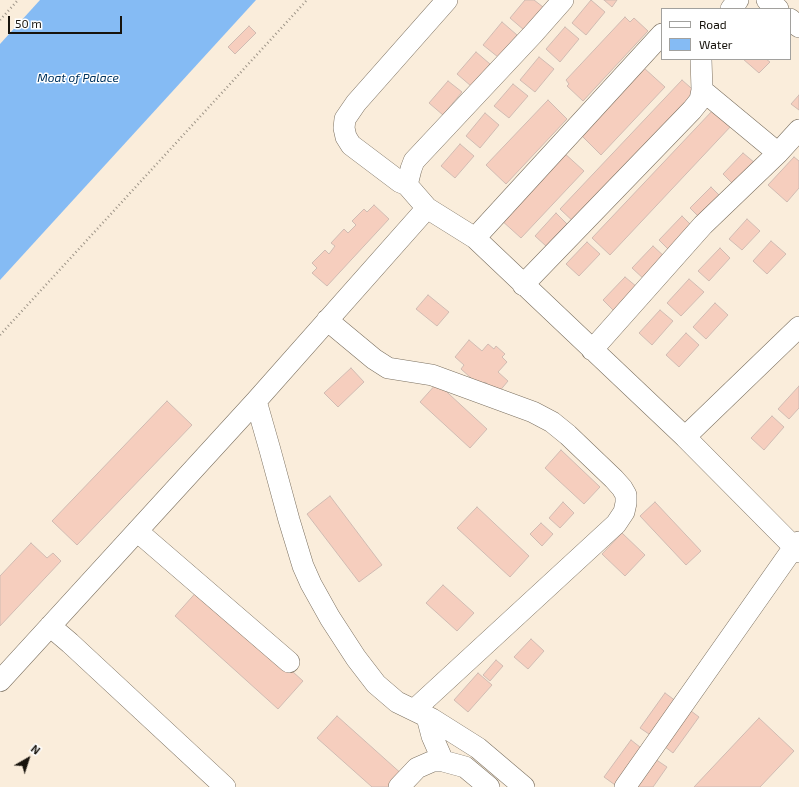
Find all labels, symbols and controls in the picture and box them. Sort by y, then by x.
scale bar [10,8,124,34]
legend [661,8,791,60]
text: 50 m [15,16,42,30]
text: Road [699,17,727,31]
text: Water [699,37,733,51]
water label: Moat of Palace [37,71,119,85]
north arrow [8,739,48,779]
text: N [29,742,43,757]

